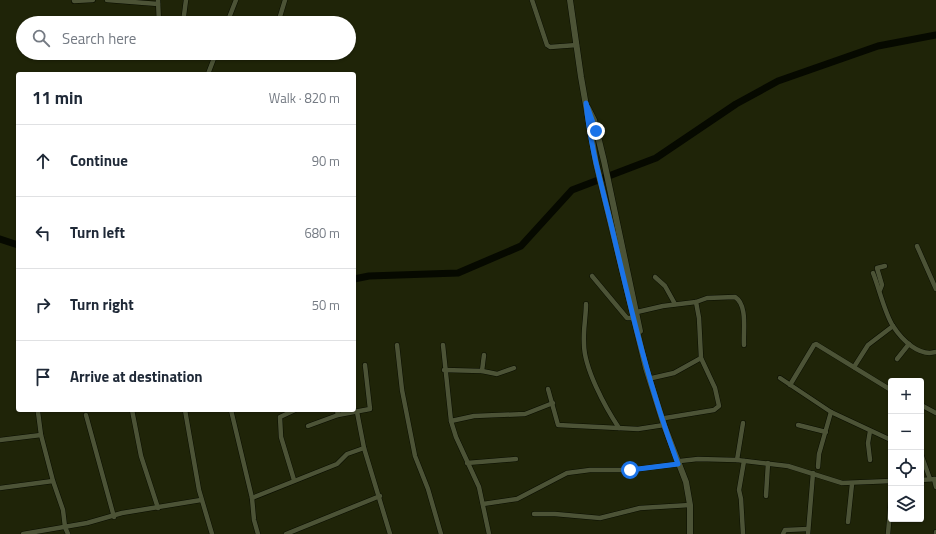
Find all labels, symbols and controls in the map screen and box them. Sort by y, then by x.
search box [16,16,356,60]
icon: search [30,27,52,49]
text: Search here [62,27,136,50]
text: 11 min [32,85,83,111]
text: Walk · 820 m [269,88,340,108]
route end [587,122,605,140]
text: Continue [70,149,128,172]
icon: ahead [32,150,54,172]
text: 90 m [312,151,340,171]
text: Turn left [70,221,125,244]
icon: left [32,222,54,244]
text: 680 m [304,223,340,243]
text: Turn right [70,293,134,316]
icon: right [32,294,54,316]
text: 50 m [312,295,340,315]
text: Arrive at destination [70,365,203,388]
icon: arrive [32,366,54,388]
map controls [888,378,924,522]
button: + [888,378,924,414]
button: − [888,414,924,450]
button: locate [888,450,924,486]
route start [621,461,639,479]
button: layers [888,486,924,522]

